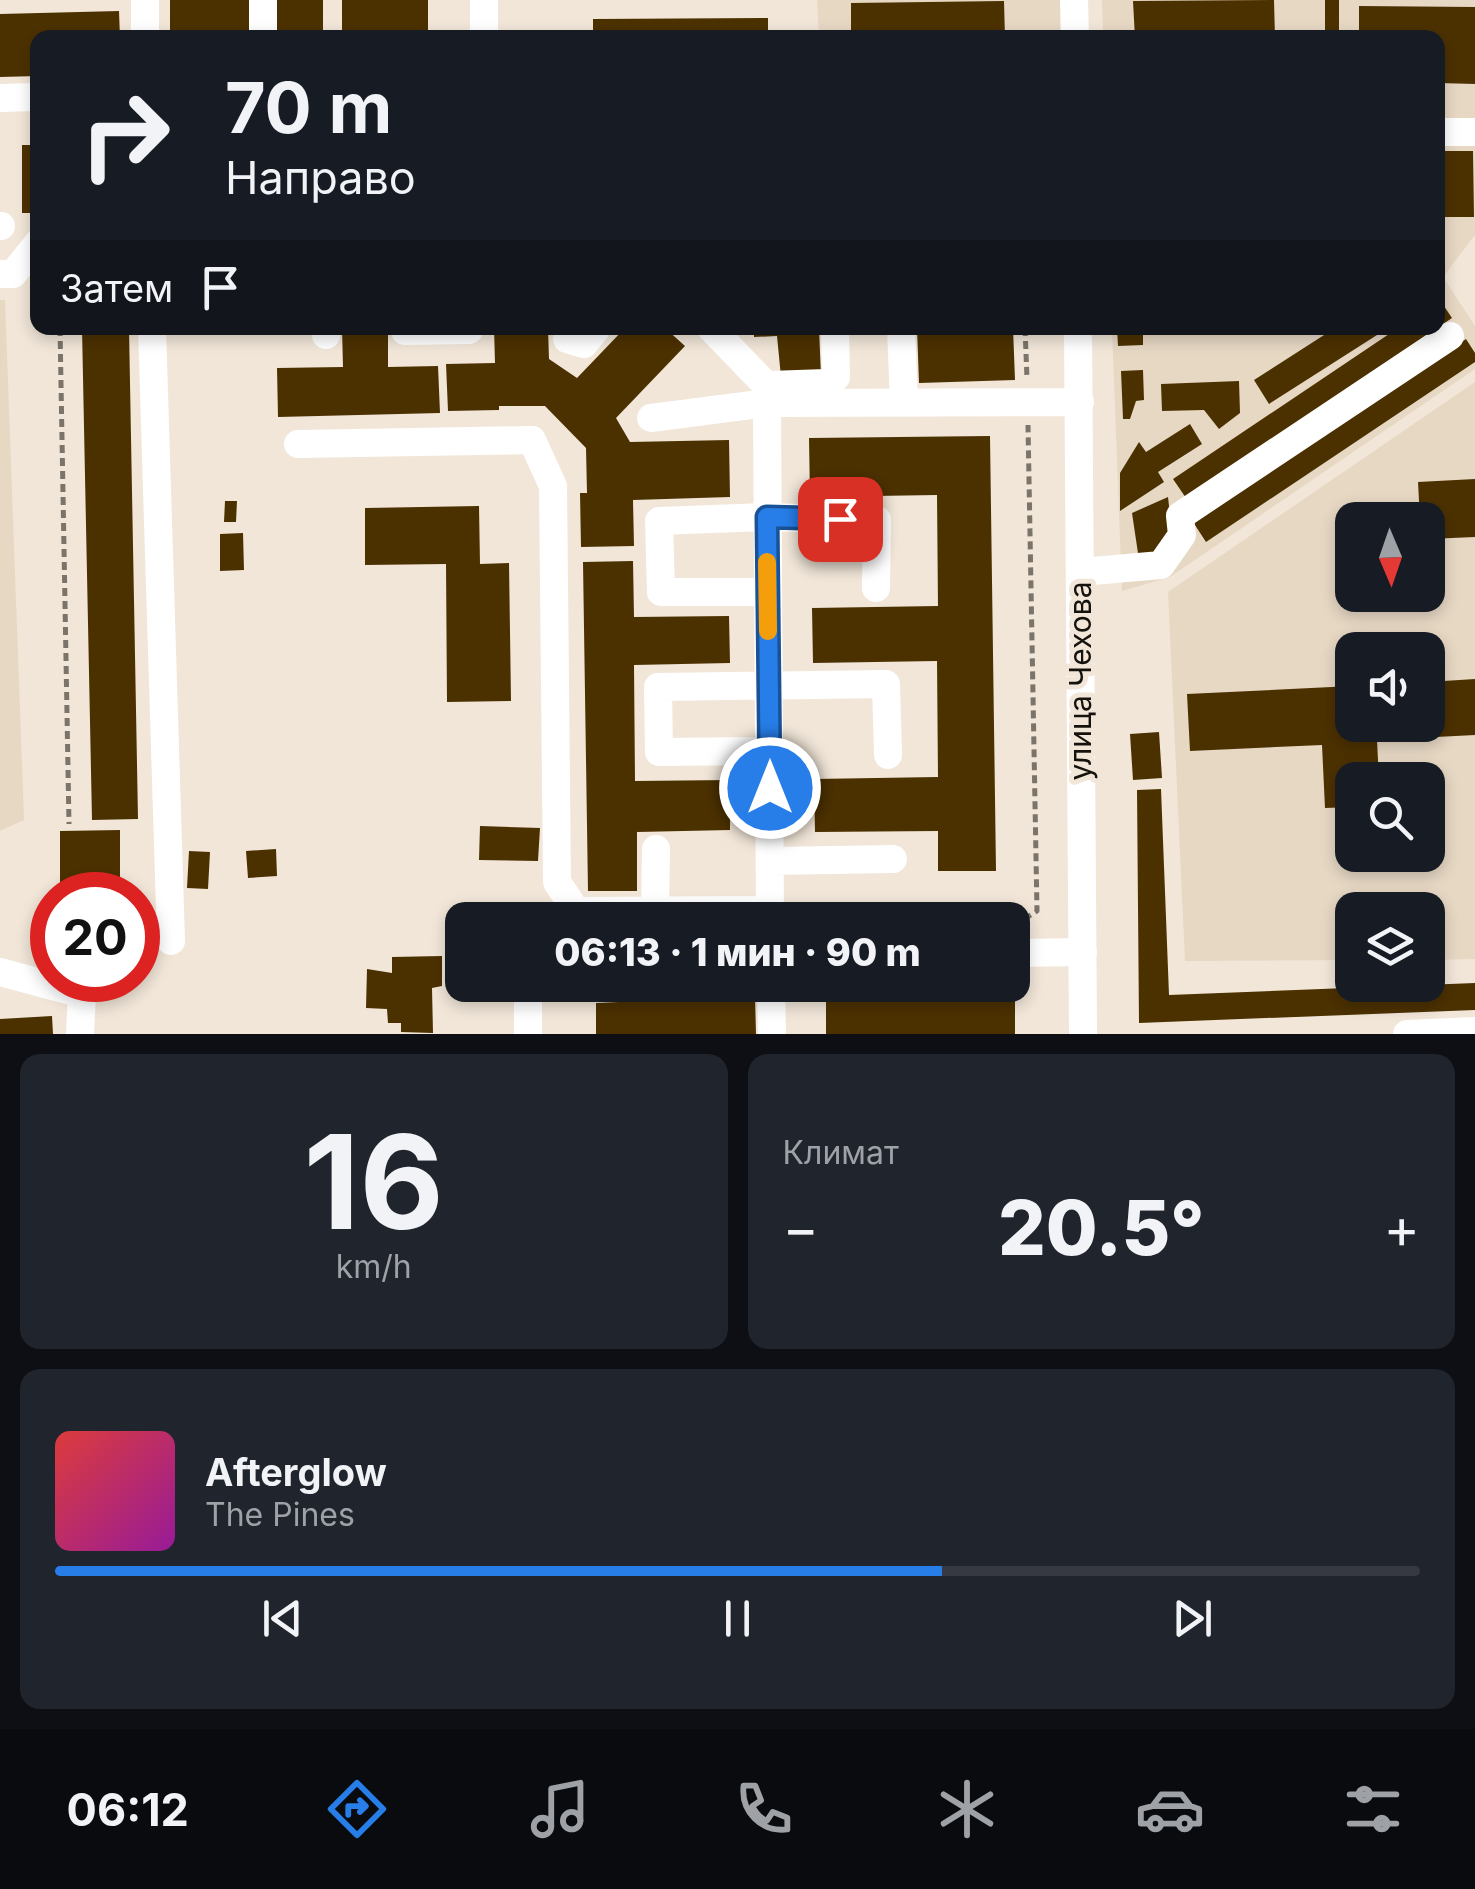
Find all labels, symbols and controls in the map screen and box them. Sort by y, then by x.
text: 70 m [225,65,392,150]
icon: right [60,70,190,200]
text: Направо [225,150,416,205]
icon: arrive [193,260,248,315]
text: Затем [60,265,173,311]
pin [798,477,883,562]
icon: arrive [813,492,868,547]
north arrow [1335,502,1445,612]
map controls [1335,502,1445,1002]
street label: улица Чехова [1062,582,1098,781]
button: sound [1335,632,1445,742]
position arrow [718,736,822,840]
button: search [1335,762,1445,872]
speed limit sign: 20 [30,872,160,1002]
button: layers [1335,892,1445,1002]
text: 06:13 · 1 мин · 90 m [554,929,921,975]
text: 16 [304,1103,444,1260]
text: Климат [783,1133,899,1172]
text: 20.5° [998,1182,1205,1273]
text: − [783,1195,819,1261]
text: + [1384,1195,1420,1261]
text: km/h [336,1247,412,1286]
text: Afterglow [205,1449,387,1495]
text: The Pines [205,1495,355,1534]
icon: previous [255,1591,310,1646]
icon: pause [710,1591,765,1646]
icon: next [1165,1591,1220,1646]
icon: directions [322,1774,392,1844]
icon: music [525,1774,595,1844]
icon: phone [729,1774,799,1844]
icon: climate [932,1774,1002,1844]
icon: car [1135,1774,1205,1844]
icon: filters [1338,1774,1408,1844]
text: 06:12 [67,1782,189,1837]

